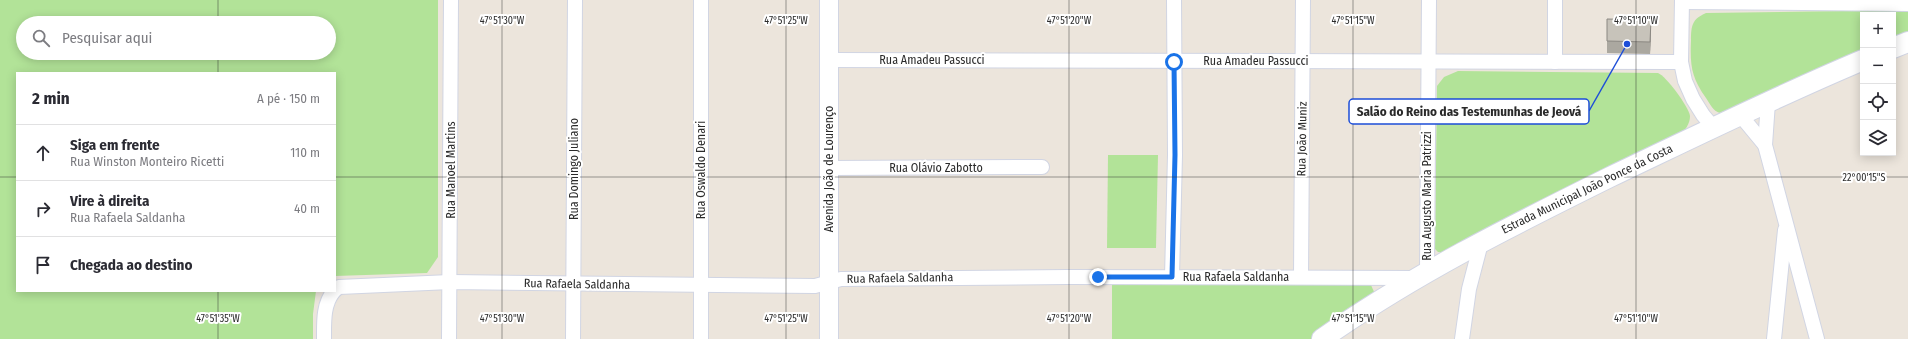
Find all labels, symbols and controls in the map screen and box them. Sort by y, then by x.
map controls [1860,12,1896,156]
button: + [1860,12,1896,48]
text: 47°51'30"W [480,15,525,27]
text: 47°51'25"W [764,15,808,27]
text: 47°51'20"W [1047,15,1092,27]
text: 47°51'15"W [1332,15,1375,27]
text: 47°51'10"W [1614,15,1658,27]
search box [16,16,336,60]
icon: search [30,27,52,49]
text: Pesquisar aqui [62,29,152,47]
button: − [1860,48,1896,84]
street label: Rua Amadeu Passucci [879,53,985,67]
route start [1165,53,1183,71]
street label: Rua Amadeu Passucci [1203,54,1309,68]
button: locate [1860,84,1896,120]
text: 2 min [32,88,70,109]
text: A pé · 150 m [257,91,320,106]
callout: Salão do Reino das Testemunhas de Jeová [1349,99,1589,124]
street label: Rua João Muniz [1294,101,1310,177]
text: Salão do Reino das Testemunhas de Jeová [1357,104,1582,119]
street label: Avenida João de Lourenço [822,106,836,232]
street label: Rua Domingo Juliano [567,118,581,220]
button: layers [1860,120,1896,156]
street label: Rua Manoel Martins [444,121,458,219]
street label: Rua Oswaldo Denari [694,121,708,219]
street label: Rua Augusto Maria Patrizzi [1420,131,1434,261]
text: Siga em frente [70,136,160,154]
street label: Estrada Municipal João Ponce da Costa [1499,141,1675,237]
icon: ahead [32,142,54,164]
text: 110 m [290,145,320,160]
text: Rua Winston Monteiro Ricetti [70,154,224,169]
street label: Rua Olávio Zabotto [889,161,983,175]
text: 22°00'15"S [1843,172,1885,184]
text: Vire à direita [70,192,149,210]
icon: right [32,198,54,220]
text: 40 m [294,201,320,216]
text: Rua Rafaela Saldanha [70,210,185,225]
icon: arrive [32,254,54,276]
text: Chegada ao destino [70,256,192,274]
route end [1089,268,1107,286]
street label: Rua Rafaela Saldanha [847,270,953,286]
street label: Rua Rafaela Saldanha [1183,270,1289,284]
street label: Rua Rafaela Saldanha [524,276,630,292]
text: 47°51'35"W [196,313,240,325]
text: 47°51'30"W [480,313,525,325]
text: 47°51'25"W [764,313,808,325]
text: 47°51'20"W [1047,313,1092,325]
text: 47°51'15"W [1332,313,1375,325]
text: 47°51'10"W [1614,313,1658,325]

